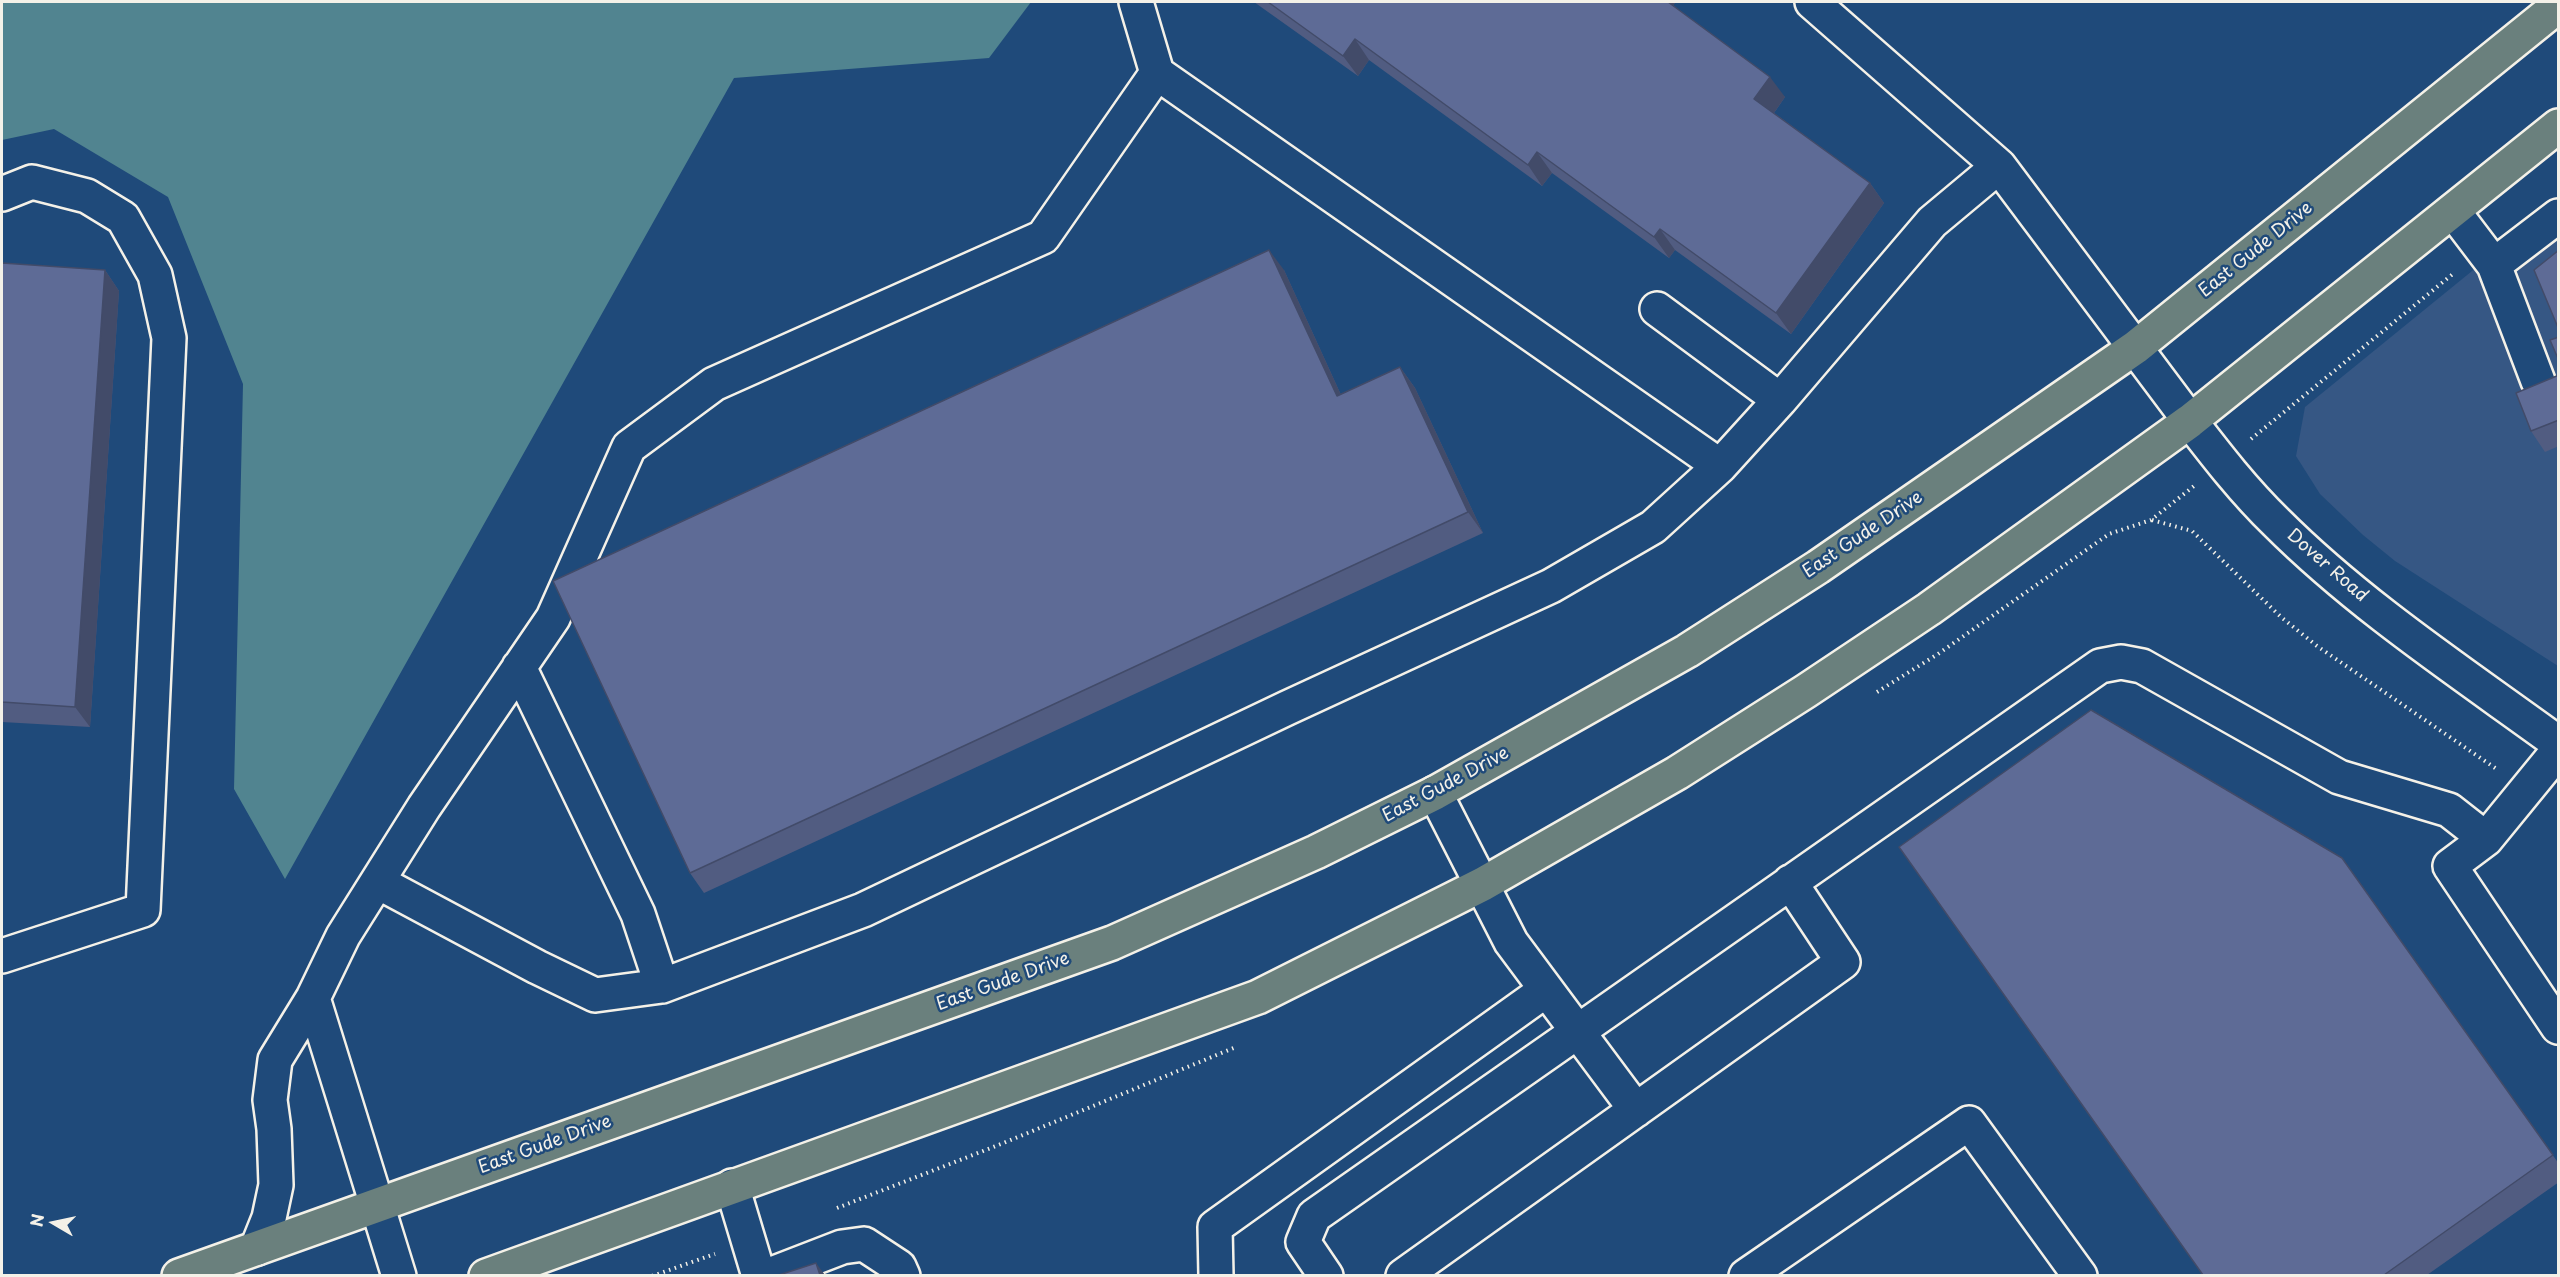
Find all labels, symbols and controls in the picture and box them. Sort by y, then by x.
street label: East Gude Drive [2195,198,2317,302]
street label: East Gude Drive [1799,487,1927,583]
street label: Dover Road [2282,525,2372,607]
street label: East Gude Drive [1379,743,1513,827]
street label: East Gude Drive [934,948,1072,1016]
street label: East Gude Drive [476,1111,614,1179]
north arrow [24,1193,84,1253]
text: N [23,1212,49,1228]

